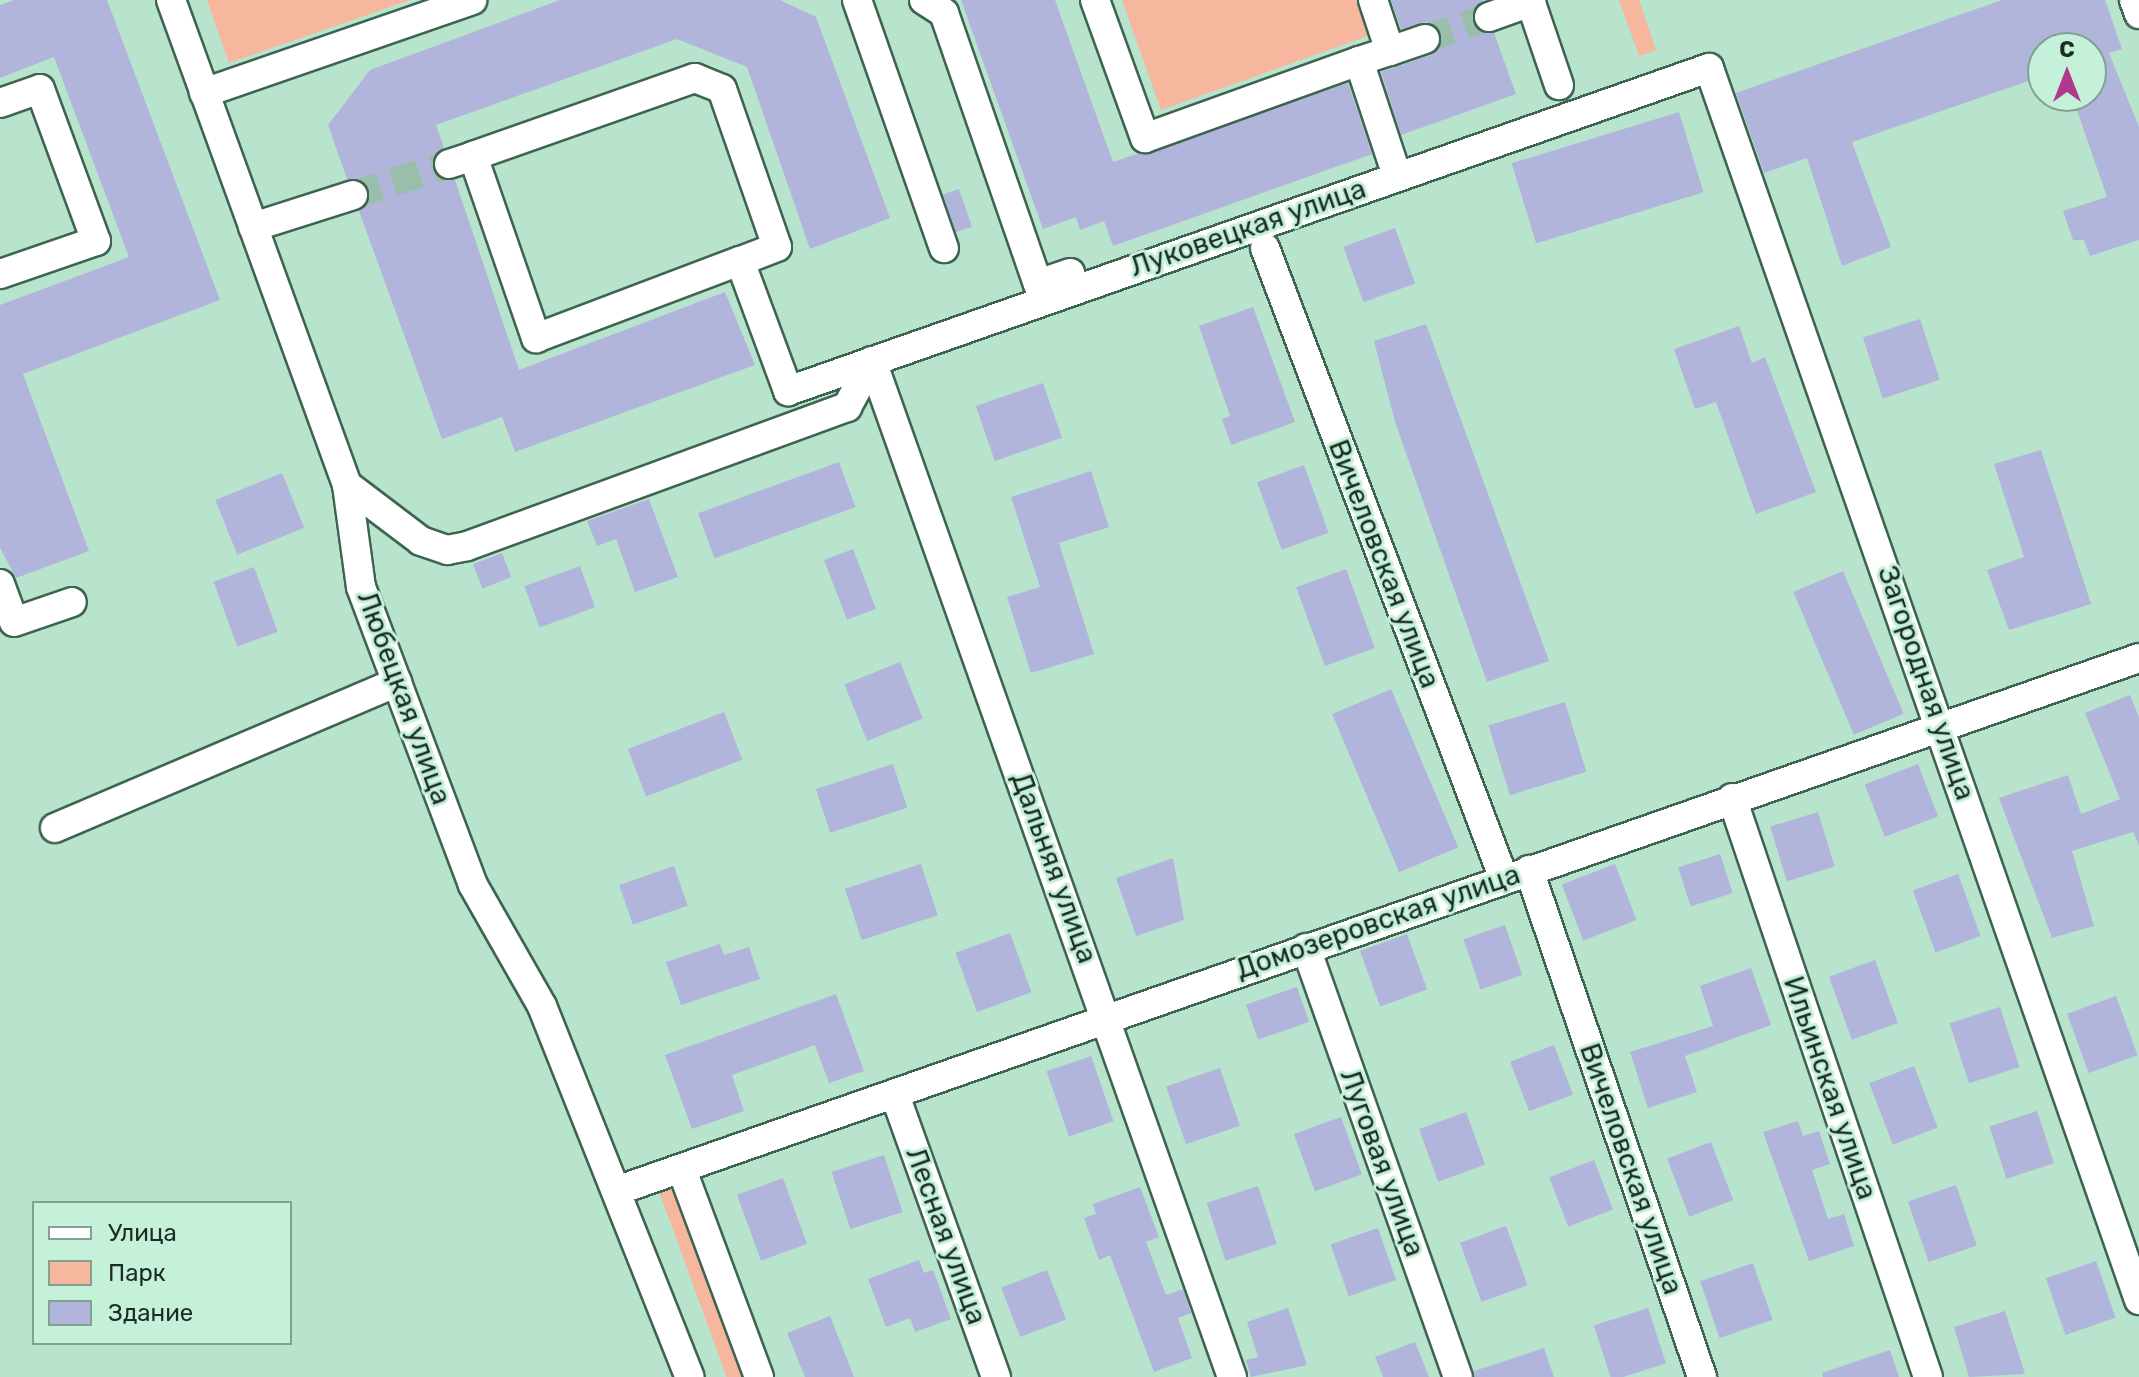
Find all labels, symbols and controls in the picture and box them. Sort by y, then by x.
north arrow [2027,32,2107,112]
text: С [2059,36,2075,63]
street label: Луковецкая улица [1126,172,1370,284]
street label: Вичеловская улица [1321,435,1447,693]
street label: Загородная улица [1870,562,1982,804]
street label: Любецкая улица [350,587,458,809]
street label: Дальняя улица [1004,768,1104,968]
street label: Домозеровская улица [1232,858,1524,986]
street label: Ильинская улица [1776,972,1884,1204]
street label: Вичеловская улица [1572,1039,1690,1299]
street label: Луговая улица [1333,1065,1431,1261]
street label: Лесная улица [898,1143,994,1329]
legend [32,1201,292,1345]
text: Улица [108,1219,177,1247]
text: Парк [108,1259,166,1287]
text: Здание [108,1299,193,1327]

